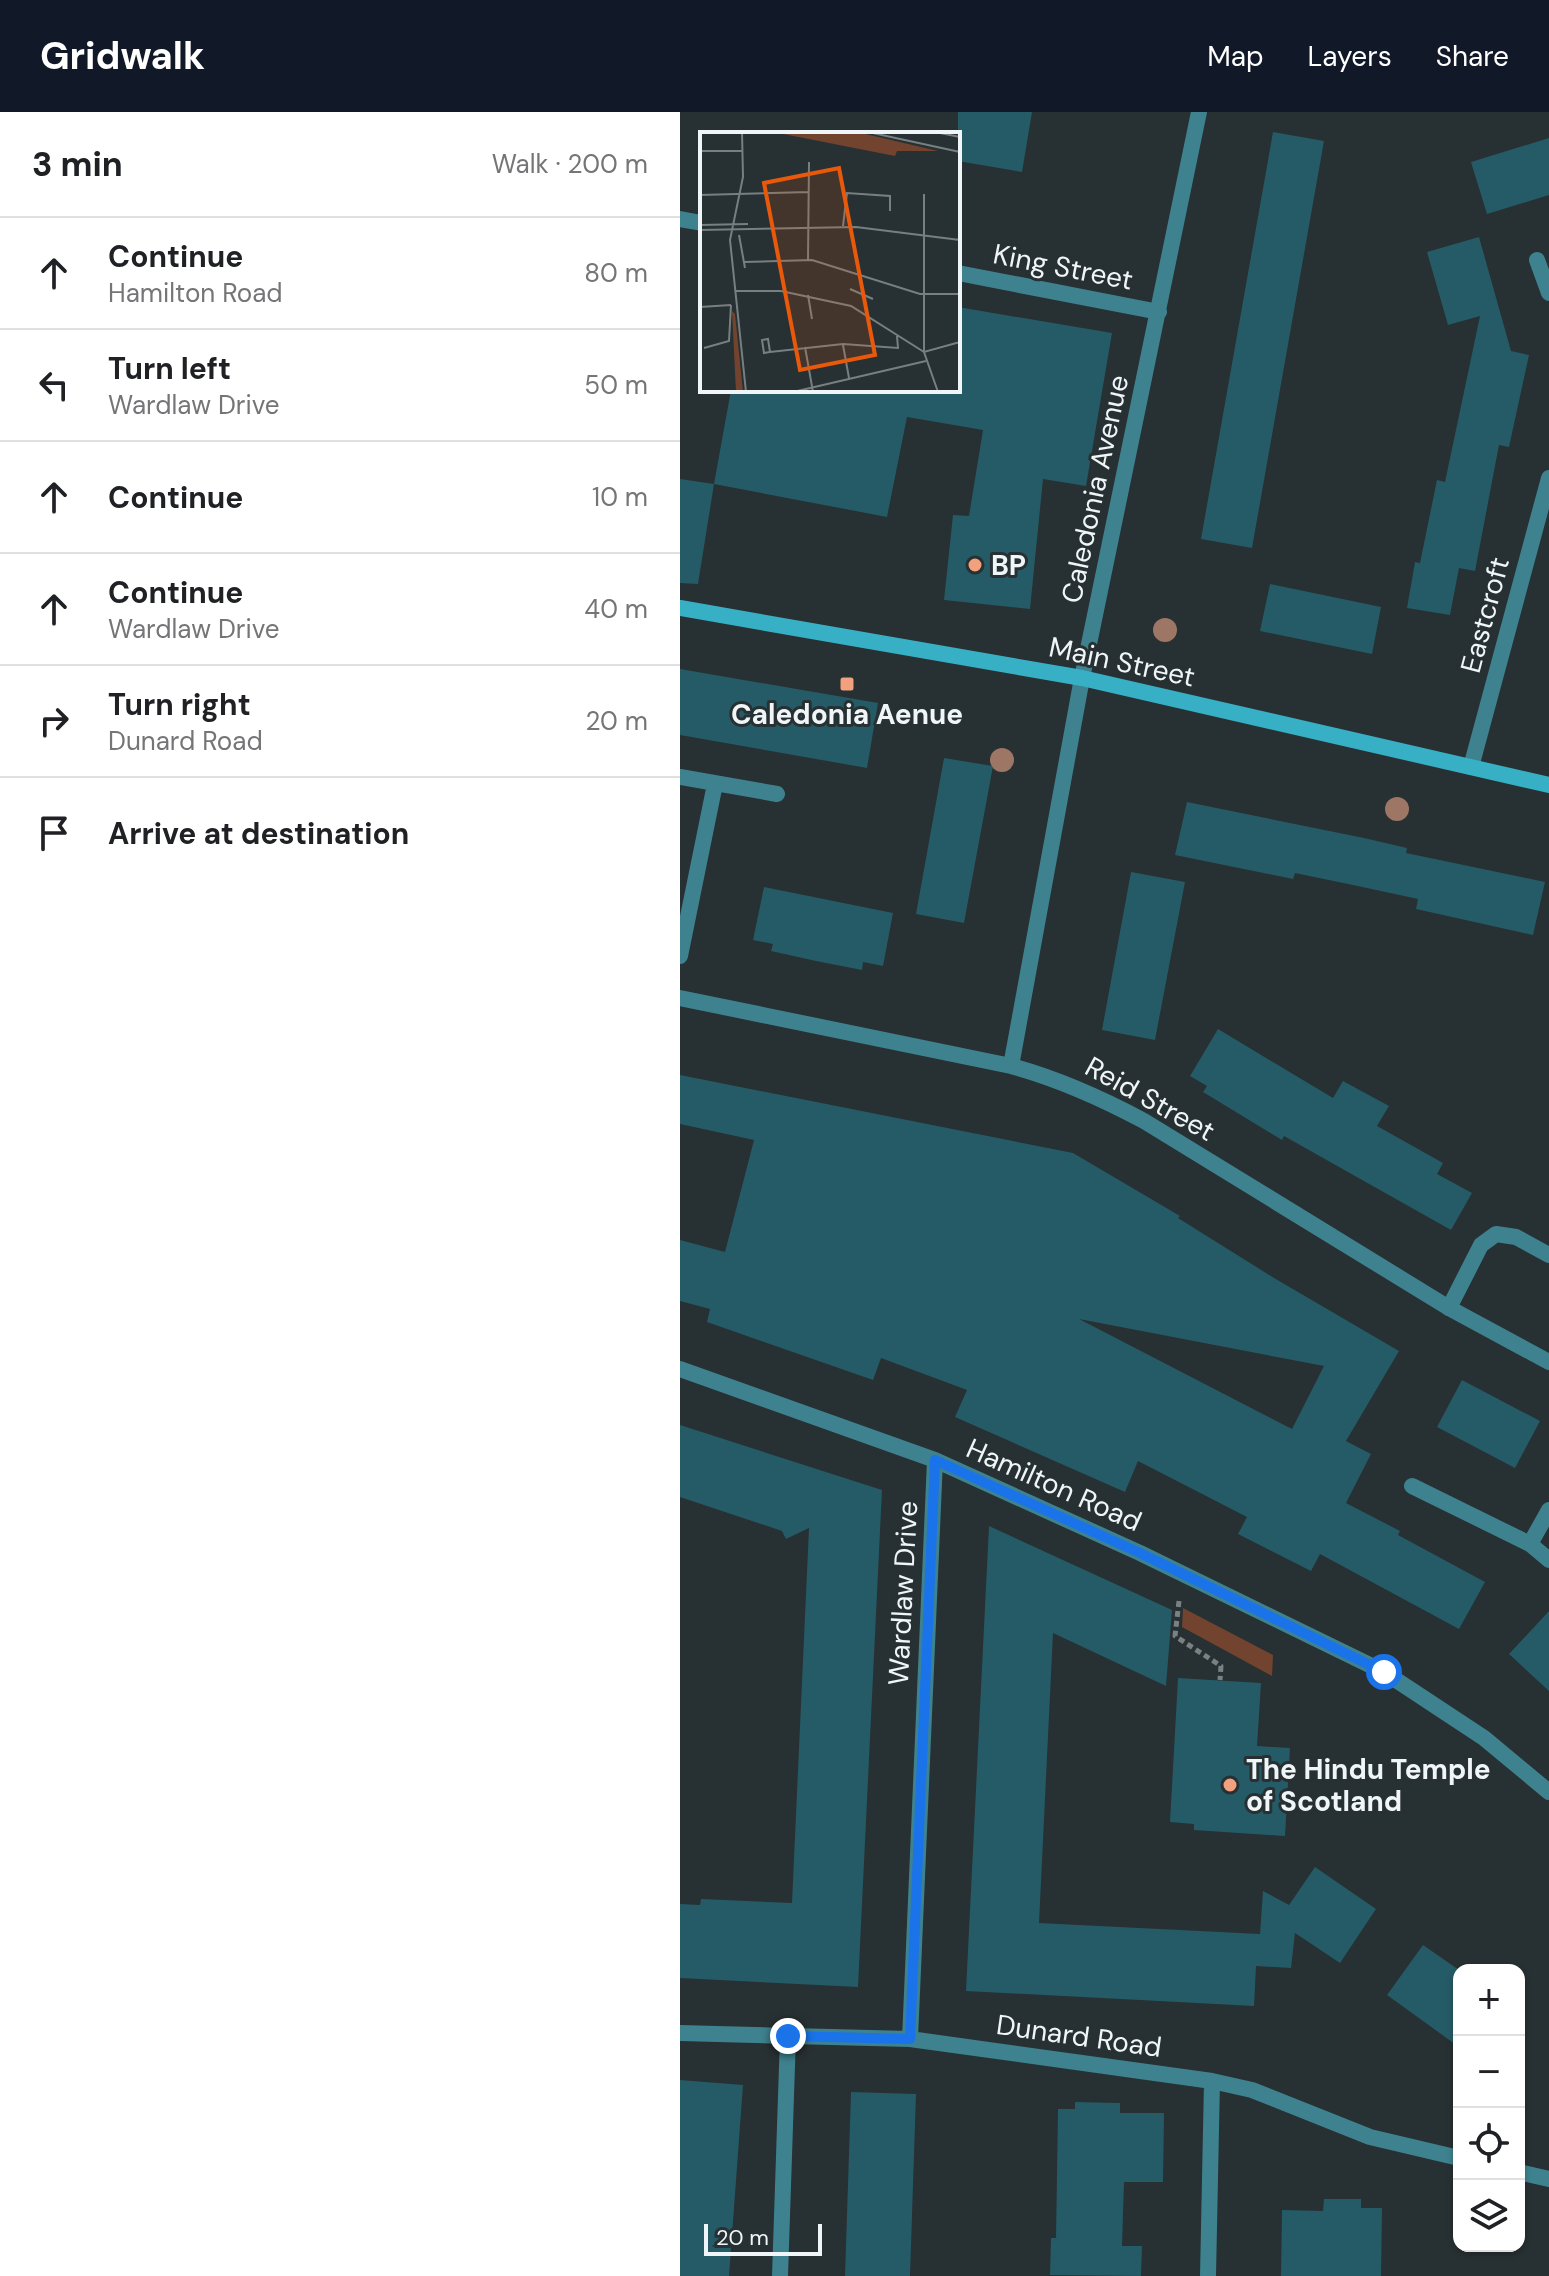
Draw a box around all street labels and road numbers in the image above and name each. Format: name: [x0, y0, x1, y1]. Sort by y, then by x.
street label: King Street: [990, 235, 1136, 299]
street label: Caledonia Avenue: [1053, 372, 1137, 606]
street label: Eastcroft: [1452, 553, 1518, 677]
street label: Main Street: [1046, 628, 1198, 696]
street label: Reid Street: [1079, 1048, 1221, 1150]
street label: Hamilton Road: [961, 1430, 1147, 1540]
street label: Wardlaw Drive: [880, 1500, 926, 1686]
street label: Dunard Road: [994, 2006, 1164, 2066]

